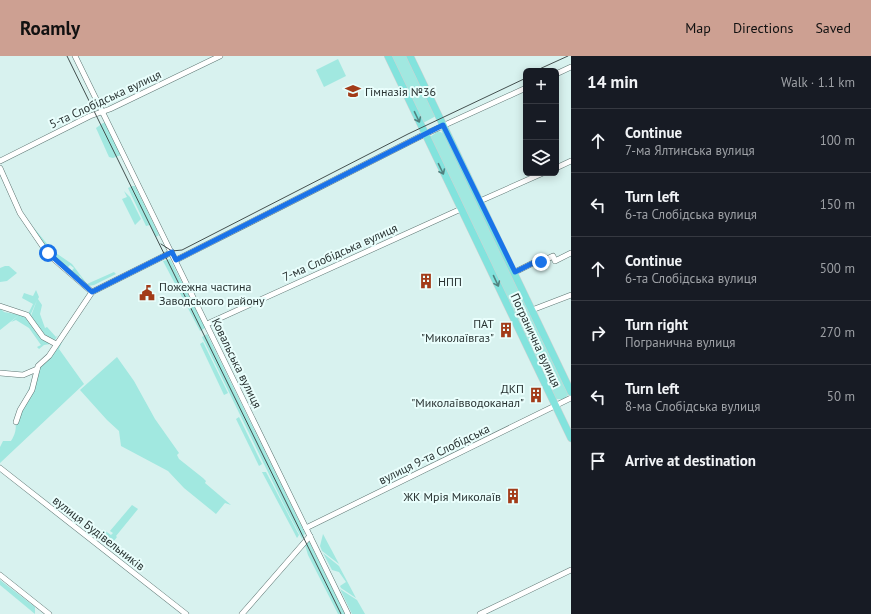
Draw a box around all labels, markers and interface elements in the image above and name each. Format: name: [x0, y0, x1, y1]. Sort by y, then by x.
text: Roamly: [20, 16, 80, 40]
text: Map: [685, 19, 711, 37]
text: Directions: [733, 19, 793, 37]
text: Saved: [815, 19, 851, 37]
street label: 5-та Слобідська вулиця: [47, 66, 163, 132]
map controls: [523, 68, 559, 176]
button: +: [523, 68, 559, 104]
text: 14 min: [587, 71, 638, 93]
text: Walk · 1.1 km: [781, 74, 855, 91]
school or university icon: Гімназія №36: [344, 82, 362, 100]
place label: Гімназія №36: [365, 84, 436, 99]
button: −: [523, 104, 559, 140]
one-way arrow: [414, 110, 421, 122]
text: Continue: [625, 123, 682, 142]
icon: ahead: [587, 130, 609, 152]
text: 100 m: [820, 132, 855, 149]
button: layers: [523, 140, 559, 176]
text: 7-ма Ялтинська вулиця: [625, 142, 755, 159]
one-way arrow: [438, 163, 445, 175]
text: Turn left: [625, 187, 679, 206]
icon: left: [587, 194, 609, 216]
text: 150 m: [820, 196, 855, 213]
text: 6-та Слобідська вулиця: [625, 206, 757, 223]
street label: 7-ма Слобідська вулиця: [280, 220, 400, 284]
route start: [39, 244, 57, 262]
text: Continue: [625, 251, 682, 270]
route end: [532, 253, 550, 271]
icon: ahead: [587, 258, 609, 280]
text: 500 m: [820, 260, 855, 277]
text: 6-та Слобідська вулиця: [625, 270, 757, 287]
building icon: НПП: [417, 272, 435, 290]
place label: НПП: [438, 274, 462, 289]
one-way arrow: [493, 275, 500, 287]
place label: Пожежна частина Заводського району: [159, 279, 265, 308]
public building icon: Пожежна частина Заводського району: [138, 284, 156, 302]
street label: Погранична вулиця: [508, 291, 564, 389]
street label: Ковальська вулиця: [209, 315, 265, 411]
text: Turn right: [625, 315, 688, 334]
place label: ПАТ "Миколаївгаз": [421, 316, 494, 345]
building icon: ПАТ "Миколаївгаз": [497, 321, 515, 339]
icon: right: [587, 322, 609, 344]
text: 270 m: [820, 324, 855, 341]
text: Погранична вулиця: [625, 334, 736, 351]
text: Turn left: [625, 379, 679, 398]
place label: ДКП "Миколаївводоканал": [411, 381, 524, 410]
building icon: ДКП "Миколаївводоканал": [527, 386, 545, 404]
icon: left: [587, 386, 609, 408]
text: 50 m: [827, 388, 855, 405]
text: 8-ма Слобідська вулиця: [625, 398, 760, 415]
street label: вулиця 9-та Слобідська: [376, 421, 492, 487]
icon: arrive: [587, 450, 609, 472]
text: Arrive at destination: [625, 451, 756, 470]
building icon: ЖК Мрія Миколаїв: [504, 487, 522, 505]
place label: ЖК Мрія Миколаїв: [402, 489, 501, 504]
street label: вулиця Будівельників: [50, 492, 148, 574]

